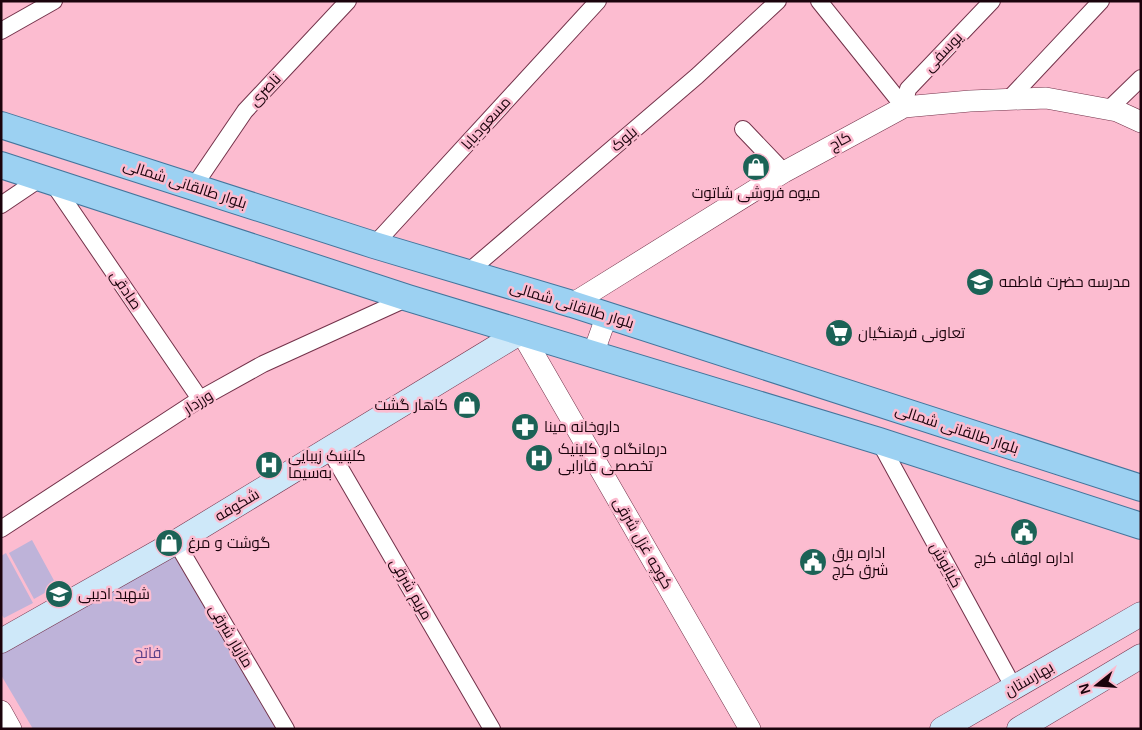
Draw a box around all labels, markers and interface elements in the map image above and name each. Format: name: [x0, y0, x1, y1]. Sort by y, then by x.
street label: یوسفی: [920, 29, 967, 76]
street label: ناصری: [245, 70, 285, 111]
street label: مسعودبابا: [458, 93, 514, 153]
street label: بلوک: [607, 123, 641, 155]
street label: کاج: [826, 128, 855, 156]
shop icon: میوه فروشی شاتوت: [741, 152, 771, 182]
street label: بلوار طالقانی شمالی: [121, 156, 249, 213]
place label: میوه فروشی شاتوت: [692, 184, 820, 203]
street label: صادقی: [106, 267, 146, 314]
school or university icon: مدرسه حضرت فاطمه: [965, 267, 995, 297]
place label: مدرسه حضرت فاطمه: [999, 273, 1130, 291]
street label: بلوار طالقانی شمالی: [507, 278, 636, 333]
supermarket icon: تعاونی فرهنگیان: [824, 318, 854, 348]
place label: تعاونی فرهنگیان: [858, 324, 965, 343]
street label: ورزدار: [179, 386, 216, 418]
shop icon: کاهار گشت: [452, 390, 482, 420]
place label: کاهار گشت: [374, 396, 448, 414]
street label: بلوار طالقانی شمالی: [893, 401, 1021, 458]
pharmacy icon: داروخانه مینا: [510, 412, 540, 442]
place label: داروخانه مینا: [544, 418, 620, 436]
place label: درمانگاه و کلینیک تخصصی فارابی: [558, 440, 667, 476]
hospital icon: درمانگاه و کلینیک تخصصی فارابی: [524, 443, 554, 473]
place label: کلینیک زیبایی به‌سیما: [288, 447, 366, 481]
hospital icon: کلینیک زیبایی به‌سیما: [254, 450, 284, 480]
street label: شکوفه: [211, 485, 263, 525]
street label: کوچه غزل شرقی: [609, 494, 676, 593]
public building icon: اداره اوقاف کرج: [1009, 517, 1039, 547]
shop icon: گوشت و مرغ: [154, 528, 184, 558]
place label: گوشت و مرغ: [188, 534, 270, 554]
street label: کیانوش: [925, 539, 966, 591]
place label: اداره برق شرق کرج: [832, 544, 888, 581]
public building icon: اداره برق شرق کرج: [798, 547, 828, 577]
place label: اداره اوقاف کرج: [974, 549, 1074, 569]
street label: مریم شرقی: [385, 555, 436, 624]
school or university icon: شهید ادیبی: [44, 579, 74, 609]
place label: شهید ادیبی: [78, 585, 150, 604]
street label: مازیار شرقی: [204, 601, 257, 671]
park label: فاتح: [135, 644, 161, 664]
street label: بهارستان: [1001, 658, 1057, 701]
north arrow: [1072, 660, 1122, 710]
text: N: [1075, 682, 1094, 696]

